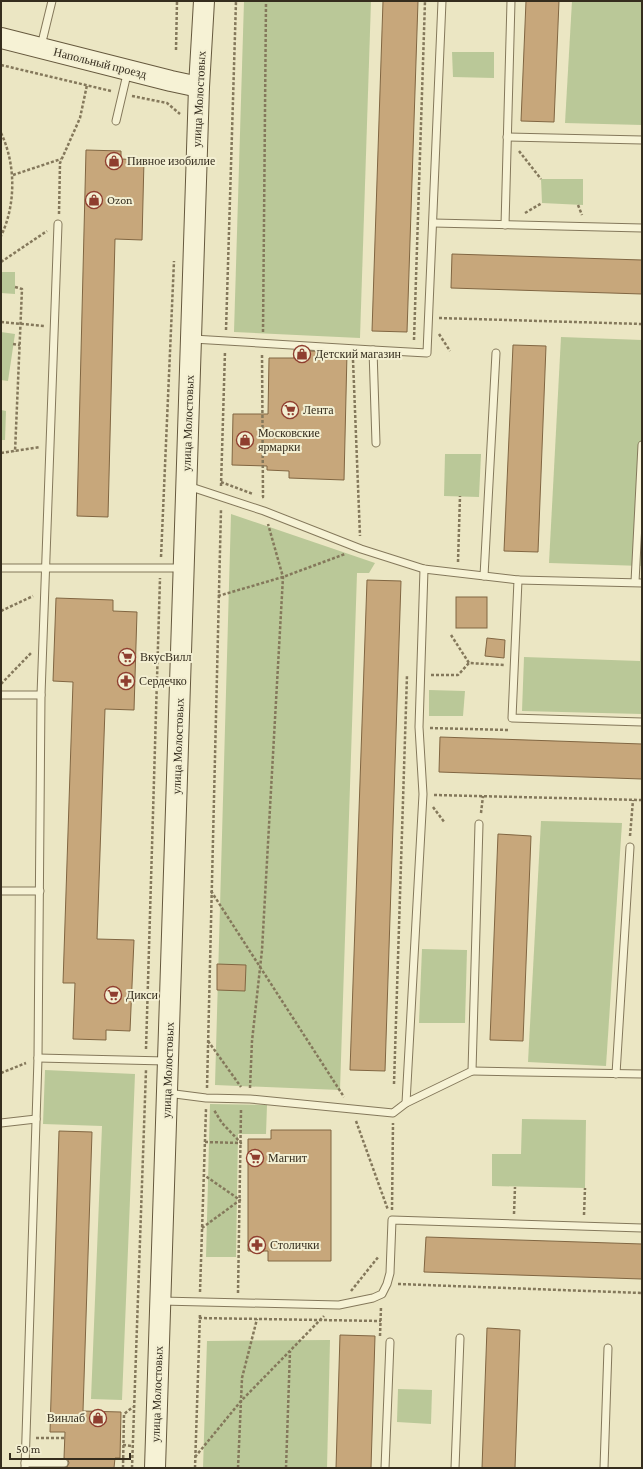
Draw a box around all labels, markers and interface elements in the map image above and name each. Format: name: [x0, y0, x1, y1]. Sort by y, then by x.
street label: Напольный проезд: [52, 45, 148, 81]
street label: улица Молостовых: [189, 50, 209, 148]
shop icon: Пивное изобилие: [104, 151, 124, 171]
place label: Пивное изобилие: [127, 154, 215, 168]
shop icon: Ozon: [84, 190, 104, 210]
place label: Ozon: [107, 193, 133, 207]
shop icon: Детский магазин: [292, 344, 312, 364]
place label: Детский магазин: [315, 347, 402, 361]
street label: улица Молостовых: [179, 375, 197, 471]
supermarket icon: Лента: [280, 400, 300, 420]
place label: Лента: [303, 403, 334, 417]
place label: Московские ярмарки: [258, 426, 320, 454]
shop icon: Московские ярмарки: [235, 430, 255, 450]
supermarket icon: ВкусВилл: [117, 647, 137, 667]
place label: ВкусВилл: [140, 650, 191, 664]
pharmacy icon: Сердечко: [116, 671, 136, 691]
place label: Сердечко: [139, 674, 187, 688]
street label: улица Молостовых: [169, 698, 187, 794]
supermarket icon: Дикси: [103, 985, 123, 1005]
place label: Дикси: [126, 988, 158, 1002]
street label: улица Молостовых: [159, 1022, 177, 1118]
supermarket icon: Магнит: [245, 1148, 265, 1168]
place label: Магнит: [268, 1151, 308, 1165]
pharmacy icon: Столички: [247, 1235, 267, 1255]
place label: Столички: [270, 1238, 320, 1252]
street label: улица Молостовых: [148, 1346, 166, 1442]
shop icon: Винлаб: [88, 1408, 108, 1428]
place label: Винлаб: [47, 1411, 85, 1425]
scale bar: [10, 1435, 130, 1461]
text: 50 m: [16, 1442, 41, 1456]

